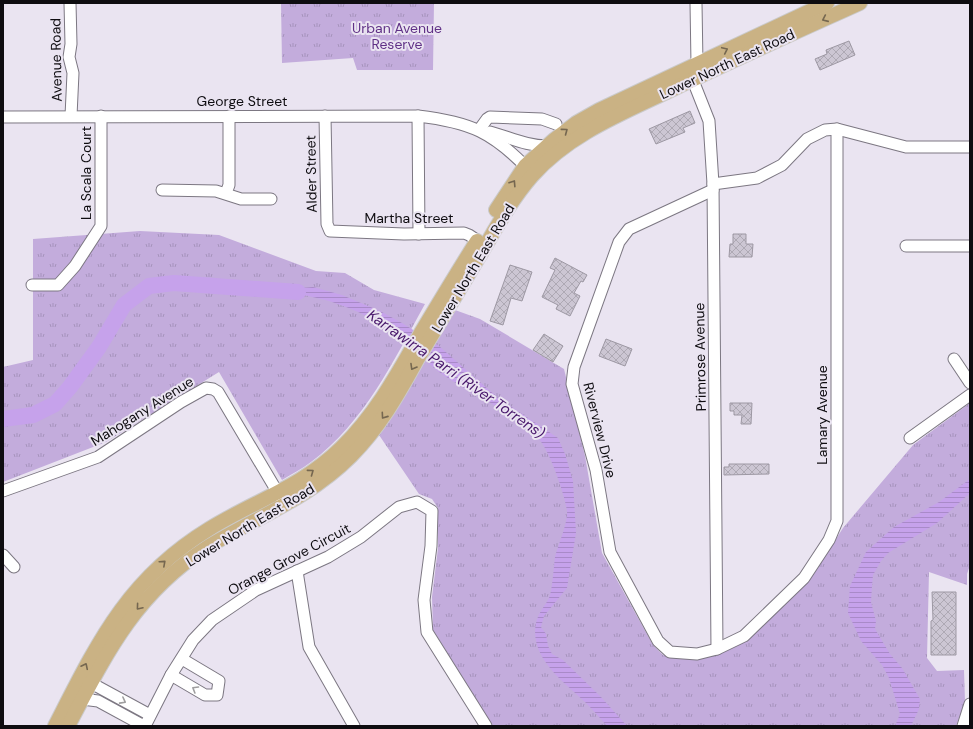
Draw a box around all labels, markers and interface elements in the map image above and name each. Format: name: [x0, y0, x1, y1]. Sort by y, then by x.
one-way arrow: [821, 14, 829, 22]
street label: Avenue Road: [46, 18, 66, 102]
park label: Urban Avenue Reserve: [352, 19, 442, 53]
street label: Lower North East Road: [657, 25, 797, 103]
one-way arrow: [721, 47, 728, 55]
street label: George Street: [197, 92, 287, 110]
street label: La Scala Court: [77, 126, 95, 220]
one-way arrow: [561, 129, 568, 136]
street label: Alder Street: [301, 135, 321, 213]
one-way arrow: [508, 180, 516, 187]
street label: Lower North East Road: [427, 200, 519, 336]
street label: Martha Street: [364, 209, 454, 227]
street label: Primrose Avenue: [690, 302, 710, 411]
water label: Karrawirra Parri (River Torrens): [363, 305, 549, 443]
one-way arrow: [411, 363, 418, 370]
street label: Lamary Avenue: [813, 365, 831, 465]
street label: Mahogany Avenue: [87, 372, 197, 450]
street label: Riverview Drive: [579, 380, 621, 480]
one-way arrow: [382, 412, 389, 419]
one-way arrow: [307, 470, 314, 477]
street label: Lower North East Road: [182, 479, 318, 571]
street label: Orange Grove Circuit: [225, 519, 353, 599]
one-way arrow: [158, 561, 166, 568]
one-way arrow: [137, 602, 144, 610]
one-way arrow: [80, 663, 88, 671]
one-way arrow: [192, 687, 199, 694]
one-way arrow: [119, 696, 126, 703]

